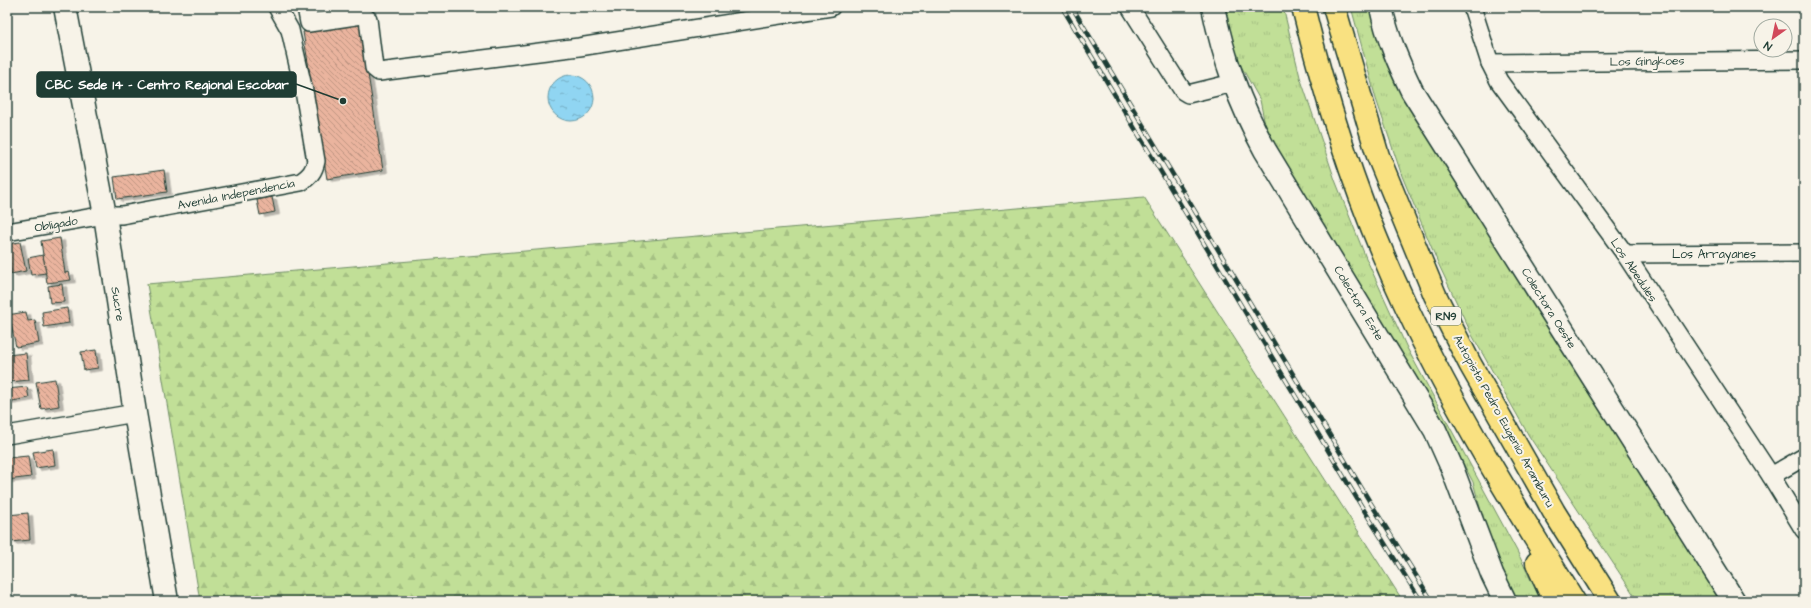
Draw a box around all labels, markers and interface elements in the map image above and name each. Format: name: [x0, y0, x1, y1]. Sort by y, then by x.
north arrow: [1753, 18, 1793, 58]
text: N: [1761, 38, 1775, 54]
street label: Los Gingkoes: [1609, 52, 1685, 72]
callout: CBC Sede 14 - Centro Regional Escobar: [37, 72, 296, 97]
text: CBC Sede 14 - Centro Regional Escobar: [45, 76, 289, 96]
street label: Avenida Independencia: [176, 175, 296, 214]
street label: Obligado: [33, 212, 79, 238]
street label: Los Abedules: [1606, 235, 1661, 305]
street label: Los Arrayanes: [1672, 246, 1756, 264]
street label: Colectora Este: [1329, 263, 1388, 344]
street label: Colectora Oeste: [1517, 265, 1580, 352]
street label: Sucre: [106, 286, 129, 323]
road number: RN9: [1431, 307, 1461, 325]
street label: Autopista Pedro Eugenio Aramburu: [1448, 332, 1558, 511]

